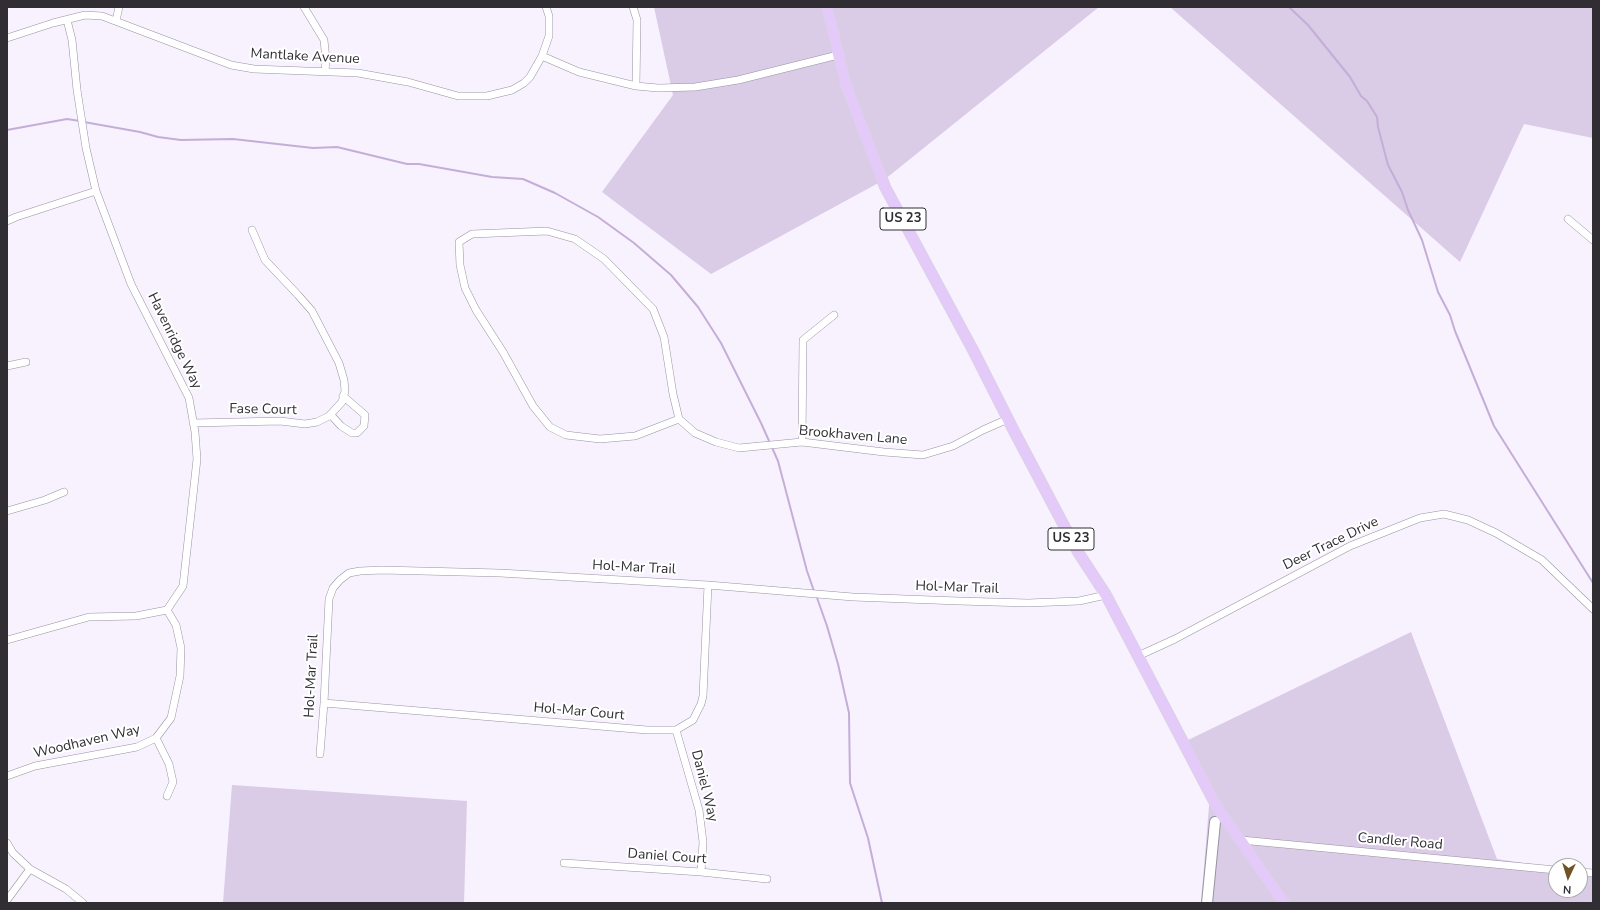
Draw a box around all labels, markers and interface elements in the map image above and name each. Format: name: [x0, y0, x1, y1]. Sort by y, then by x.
street label: Mantlake Avenue: [250, 46, 360, 68]
road number: US 23: [880, 208, 926, 230]
street label: Havenridge Way: [143, 290, 205, 392]
street label: Fase Court: [229, 401, 297, 419]
street label: Brookhaven Lane: [798, 423, 908, 449]
street label: Deer Trace Drive: [1280, 514, 1382, 574]
road number: US 23: [1048, 528, 1094, 550]
street label: Hol-Mar Trail: [592, 557, 676, 579]
street label: Hol-Mar Trail: [915, 578, 999, 598]
street label: Hol-Mar Trail: [301, 634, 323, 718]
street label: Hol-Mar Court: [533, 700, 625, 724]
street label: Woodhaven Way: [32, 722, 142, 762]
street label: Daniel Way: [687, 748, 721, 824]
street label: Candler Road: [1357, 830, 1443, 854]
street label: Daniel Court: [627, 846, 707, 868]
north arrow: [1548, 858, 1588, 898]
text: N: [1563, 882, 1572, 897]

